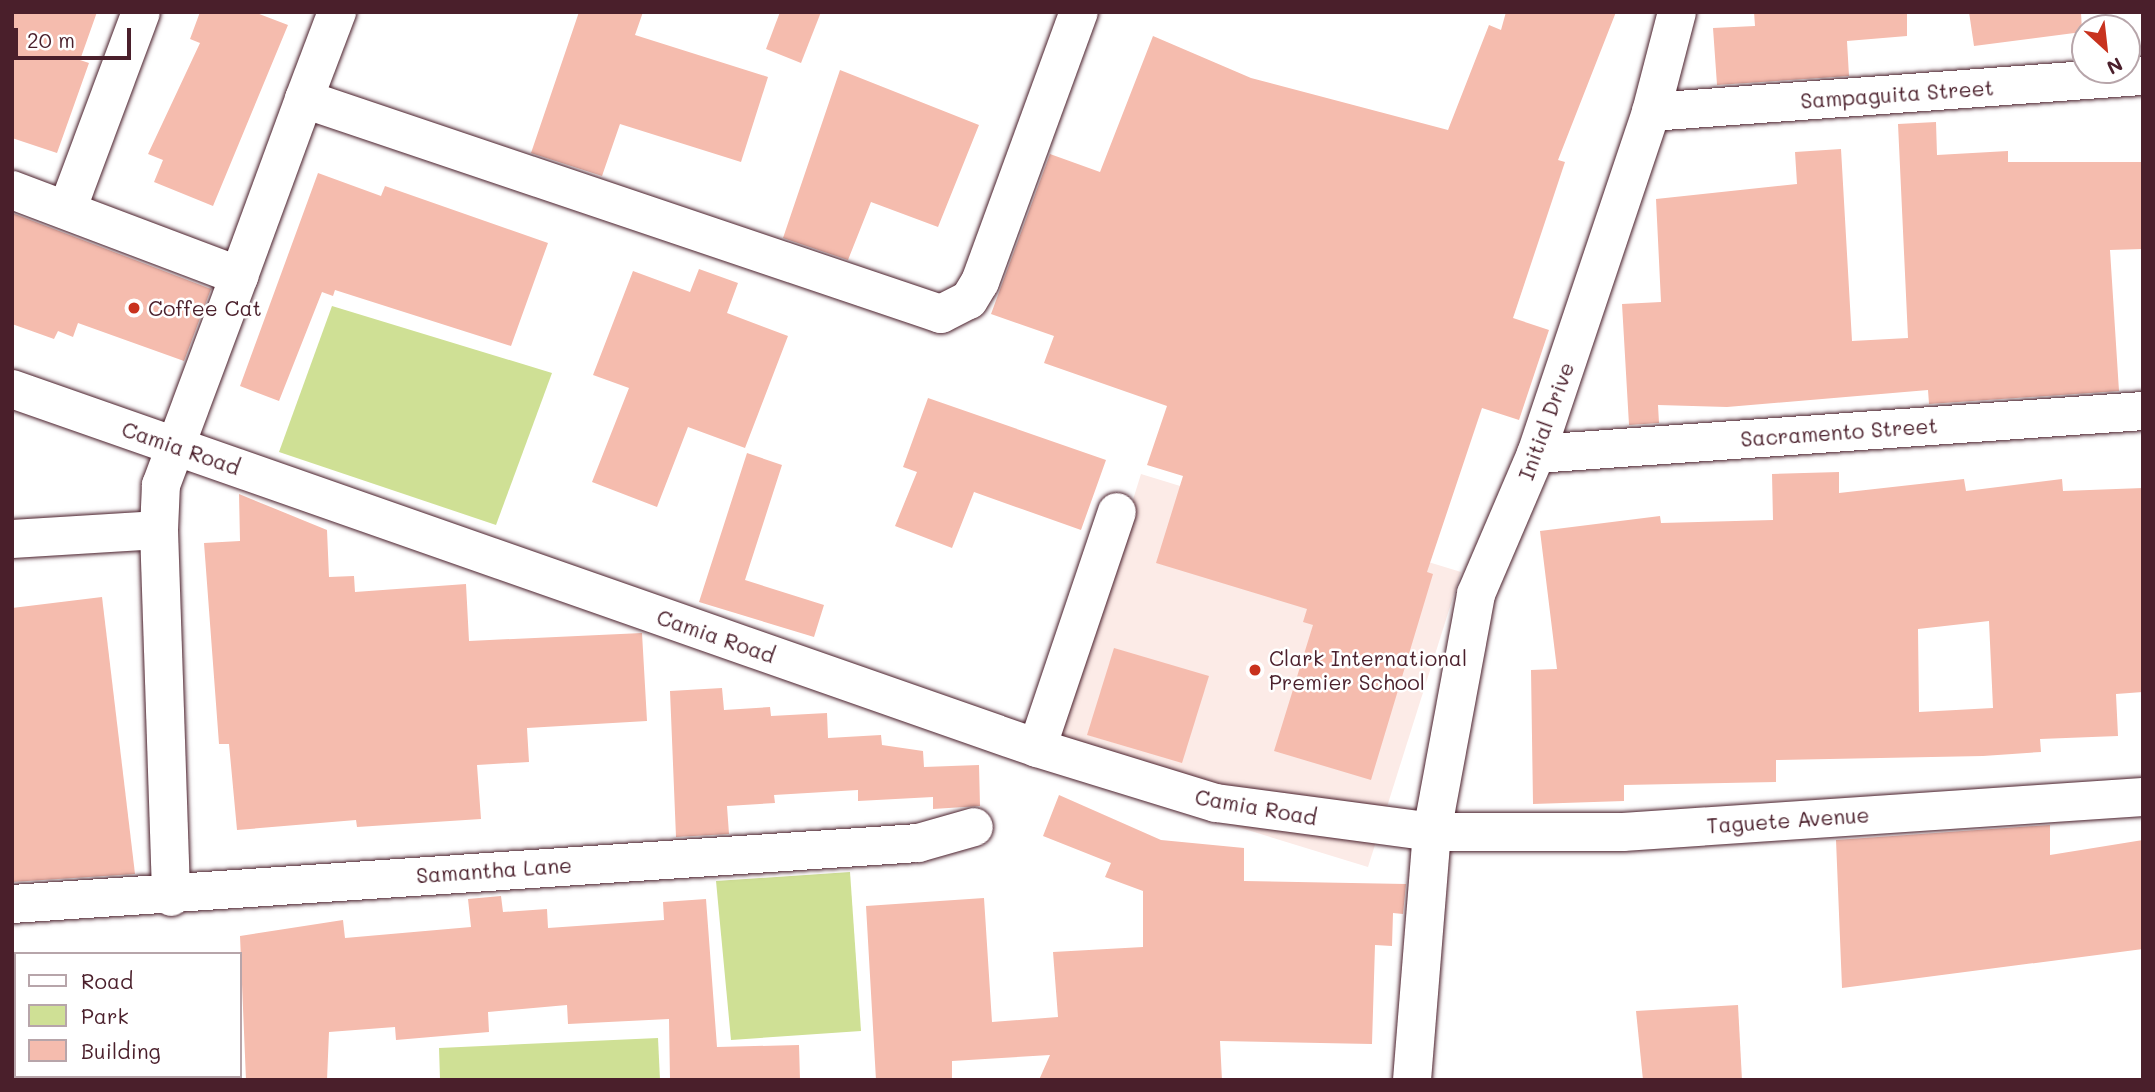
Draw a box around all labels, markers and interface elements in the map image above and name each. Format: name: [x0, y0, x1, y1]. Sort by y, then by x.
scale bar: [18, 14, 135, 58]
north arrow: [2071, 14, 2141, 84]
text: 20 m: [27, 26, 75, 53]
text: N: [2103, 52, 2127, 81]
street label: Sampaguita Street: [1800, 75, 1994, 113]
place label: Coffee Cat: [148, 295, 262, 321]
marker: Coffee Cat: [126, 300, 142, 316]
street label: Initial Drive: [1513, 359, 1579, 483]
street label: Sacramento Street: [1740, 413, 1938, 451]
street label: Camia Road: [119, 416, 243, 480]
street label: Camia Road: [654, 604, 778, 668]
place label: Clark International Premier School: [1269, 645, 1467, 695]
marker: Clark International Premier School: [1247, 662, 1263, 678]
street label: Camia Road: [1193, 784, 1319, 830]
street label: Taguete Avenue: [1706, 802, 1870, 838]
street label: Samantha Lane: [415, 852, 573, 888]
legend: [14, 952, 242, 1078]
text: Road: [81, 967, 133, 994]
text: Park: [81, 1002, 129, 1029]
text: Building: [81, 1037, 161, 1064]

